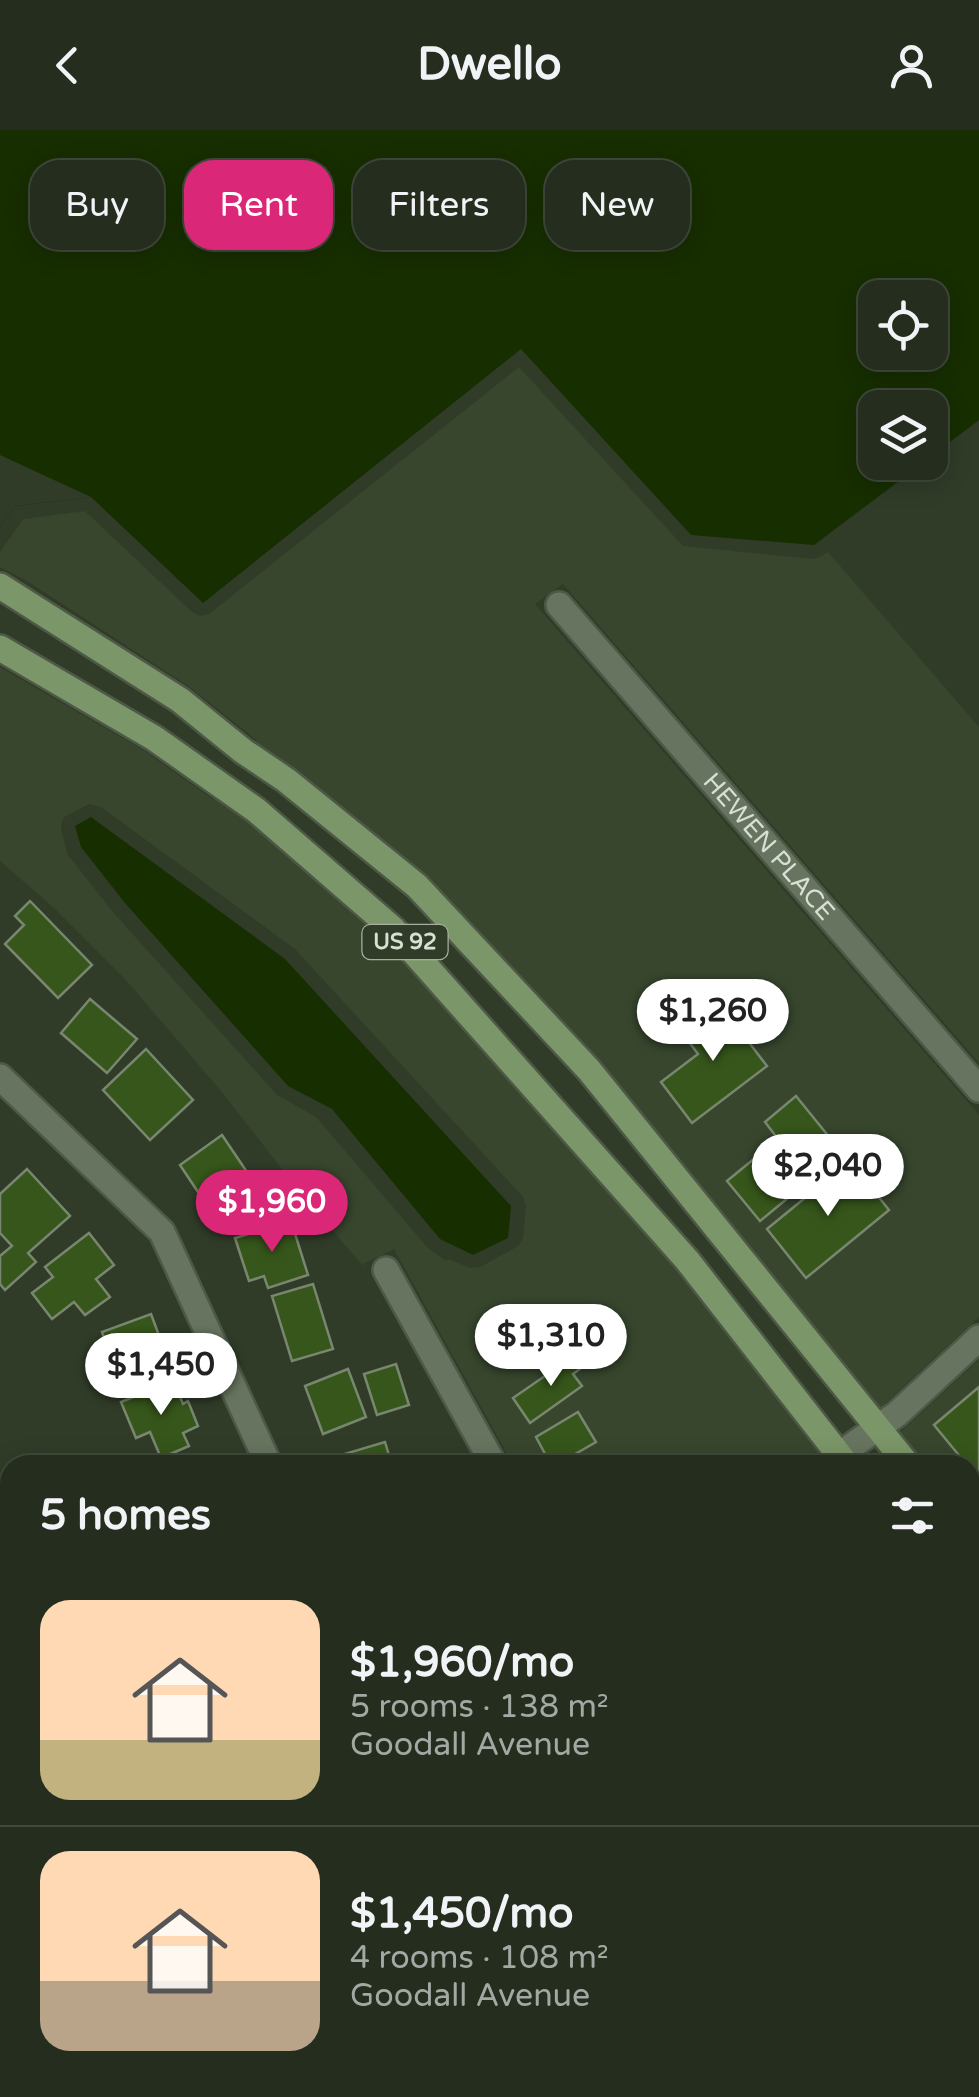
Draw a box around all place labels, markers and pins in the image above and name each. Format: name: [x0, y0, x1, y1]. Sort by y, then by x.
pin: $1,260: [632, 979, 794, 1064]
pin: $2,040: [747, 1134, 909, 1219]
pin: $1,960: [191, 1170, 353, 1255]
pin: $1,310: [470, 1304, 632, 1389]
pin: $1,450: [80, 1333, 242, 1418]

